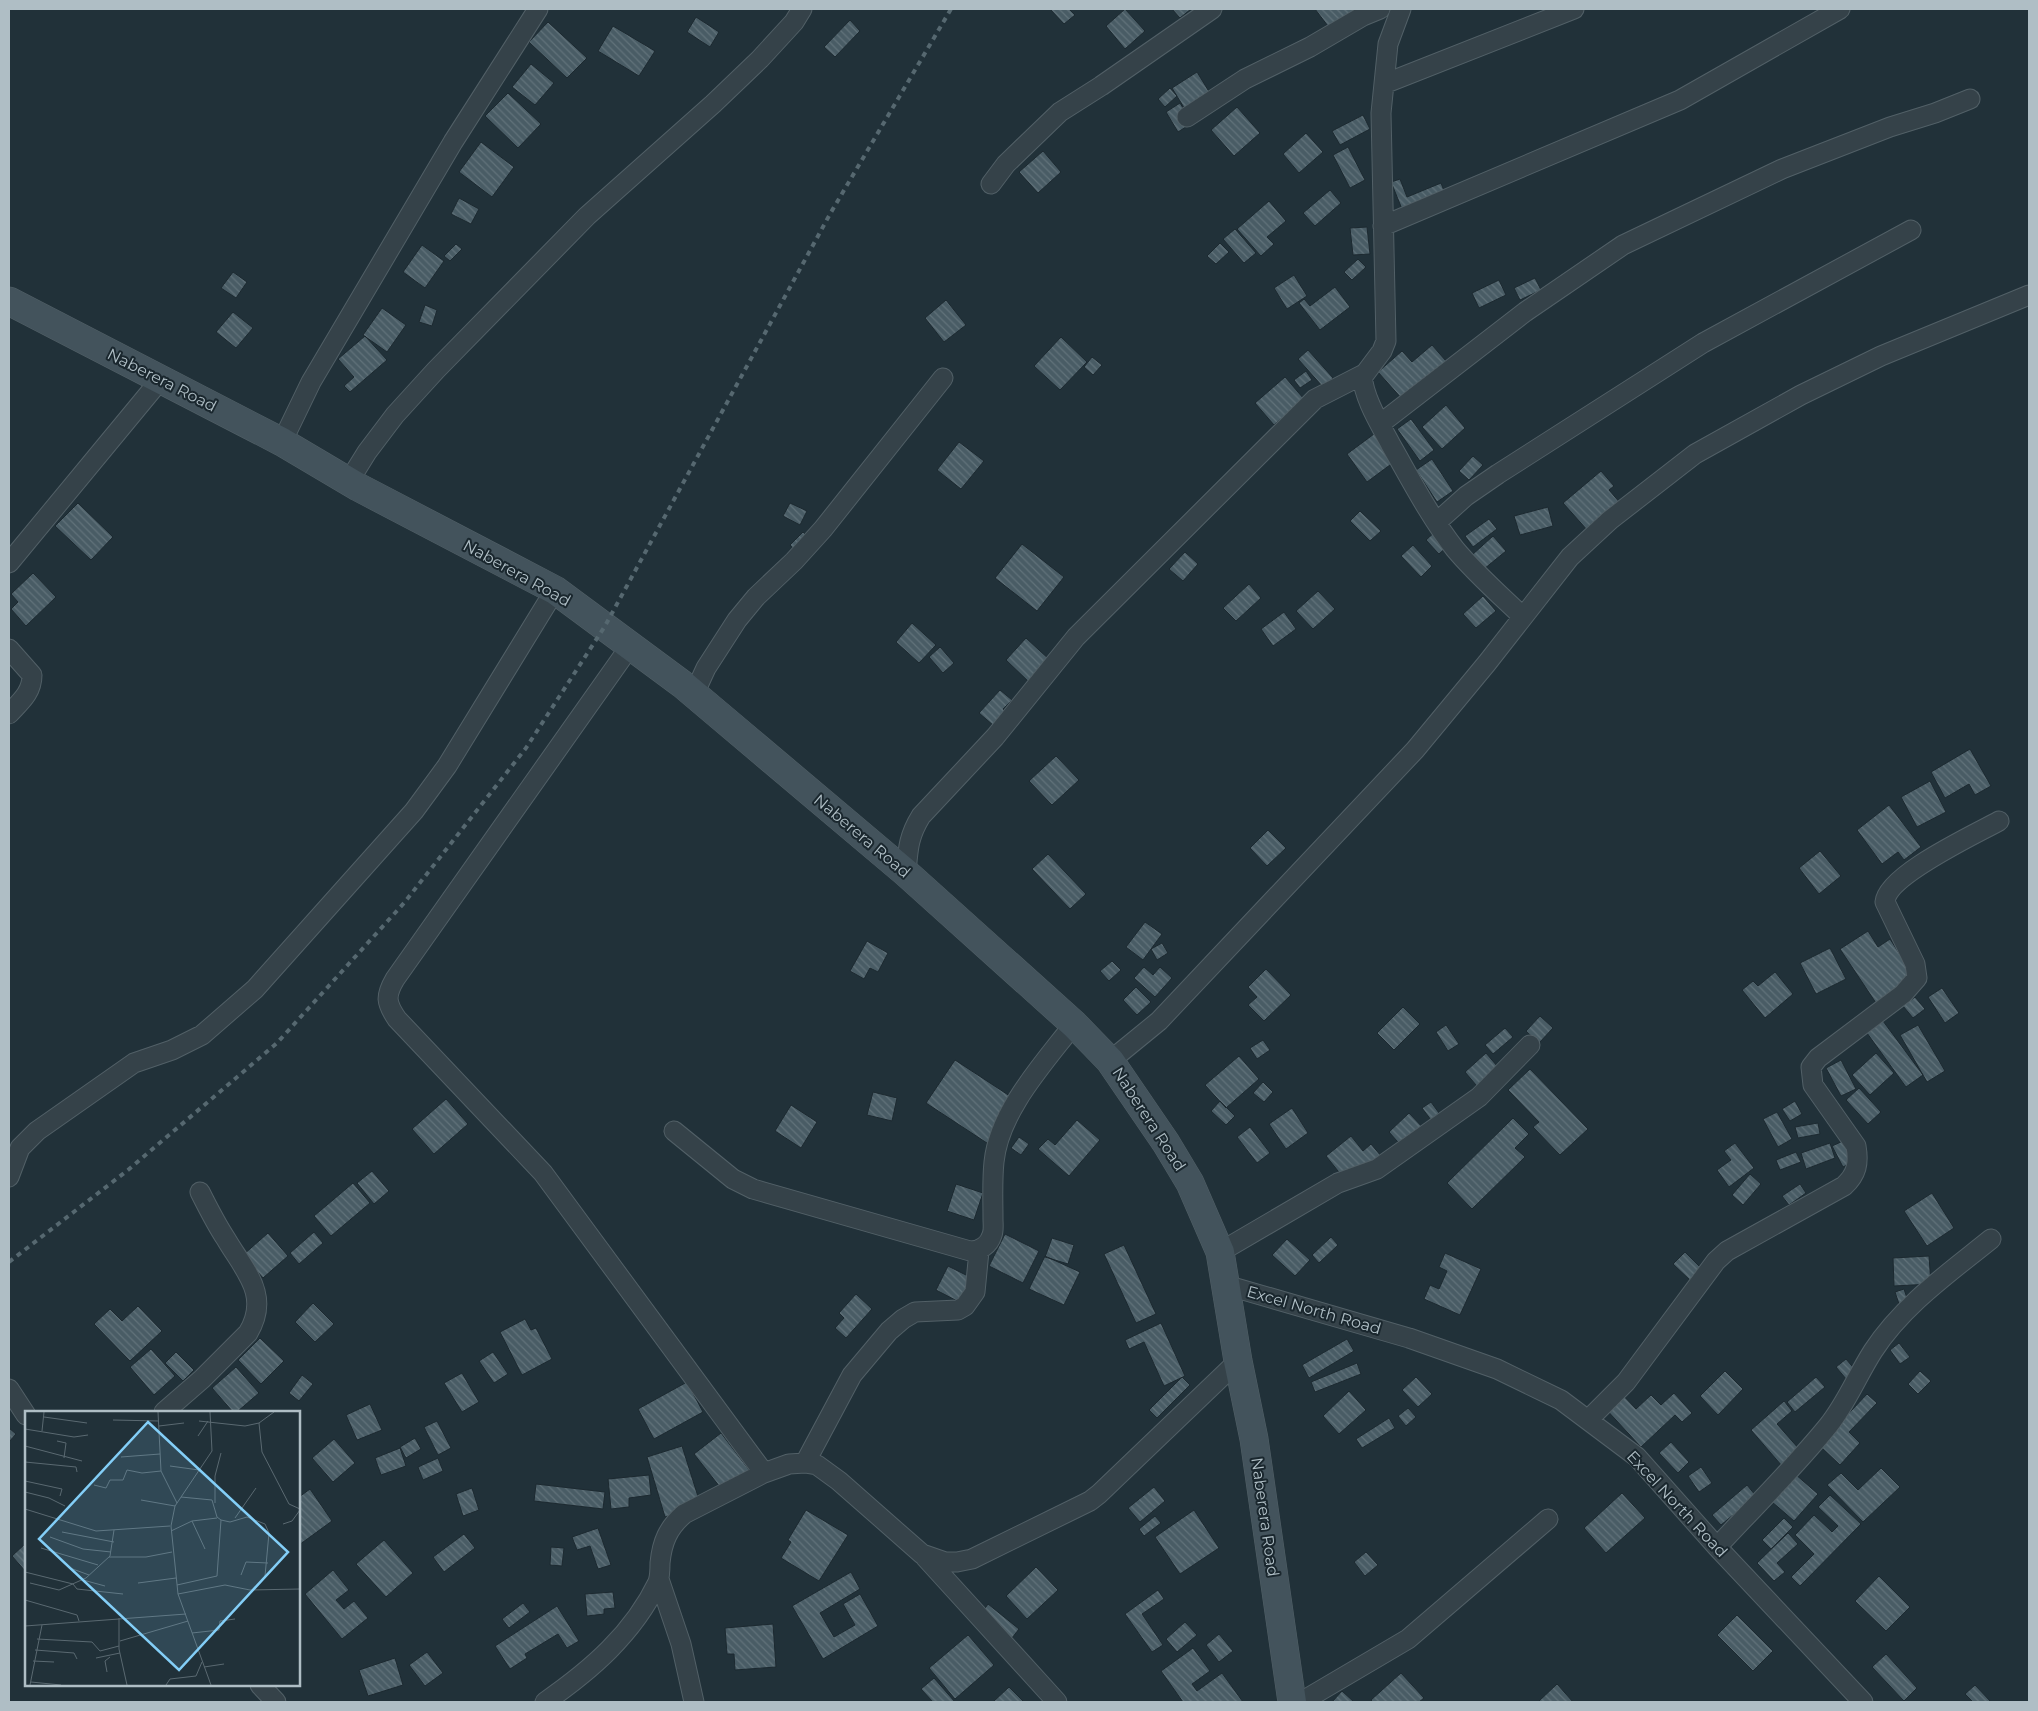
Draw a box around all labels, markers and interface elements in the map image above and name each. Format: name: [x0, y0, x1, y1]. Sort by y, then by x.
street label: Naberera Road: [104, 344, 220, 416]
street label: Naberera Road: [460, 536, 574, 610]
street label: Naberera Road: [810, 790, 914, 882]
street label: Naberera Road: [1108, 1063, 1190, 1175]
street label: Excel North Road: [1245, 1282, 1383, 1338]
inset map: [25, 1411, 300, 1686]
street label: Excel North Road: [1623, 1447, 1731, 1561]
street label: Naberera Road: [1247, 1456, 1283, 1578]

